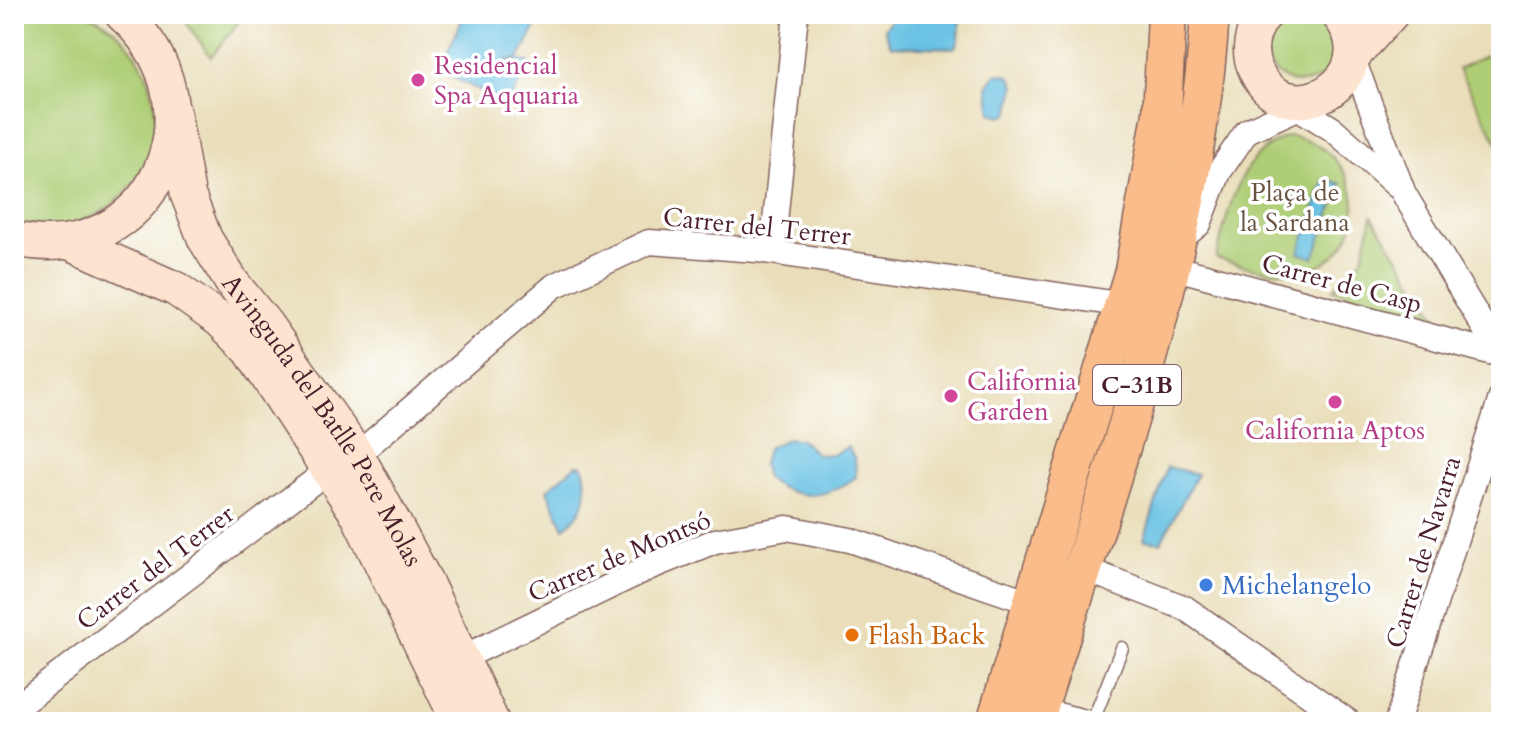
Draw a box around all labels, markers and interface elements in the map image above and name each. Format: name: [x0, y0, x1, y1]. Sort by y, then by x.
place label: Residencial Spa Aqquaria: [434, 48, 579, 113]
marker: Residencial Spa Aqquaria: [409, 71, 427, 89]
park label: Plaça de la Sardana: [1240, 175, 1350, 240]
street label: Carrer del Terrer: [661, 199, 853, 254]
street label: Carrer de Casp: [1258, 245, 1426, 322]
street label: Avinguda del Batlle Pere Molas: [214, 267, 431, 573]
place label: California Garden: [967, 364, 1077, 429]
road number: C-31B: [1093, 365, 1181, 405]
marker: California Garden: [942, 387, 960, 405]
marker: California Aptos: [1326, 393, 1344, 411]
place label: California Aptos: [1245, 413, 1425, 448]
street label: Carrer de Navarra: [1378, 452, 1469, 652]
street label: Carrer del Terrer: [69, 496, 242, 638]
street label: Carrer de Montsó: [522, 502, 716, 611]
place label: Michelangelo: [1222, 568, 1371, 603]
marker: Michelangelo: [1197, 576, 1215, 594]
place label: Flash Back: [868, 618, 985, 653]
marker: Flash Back: [843, 626, 861, 644]

